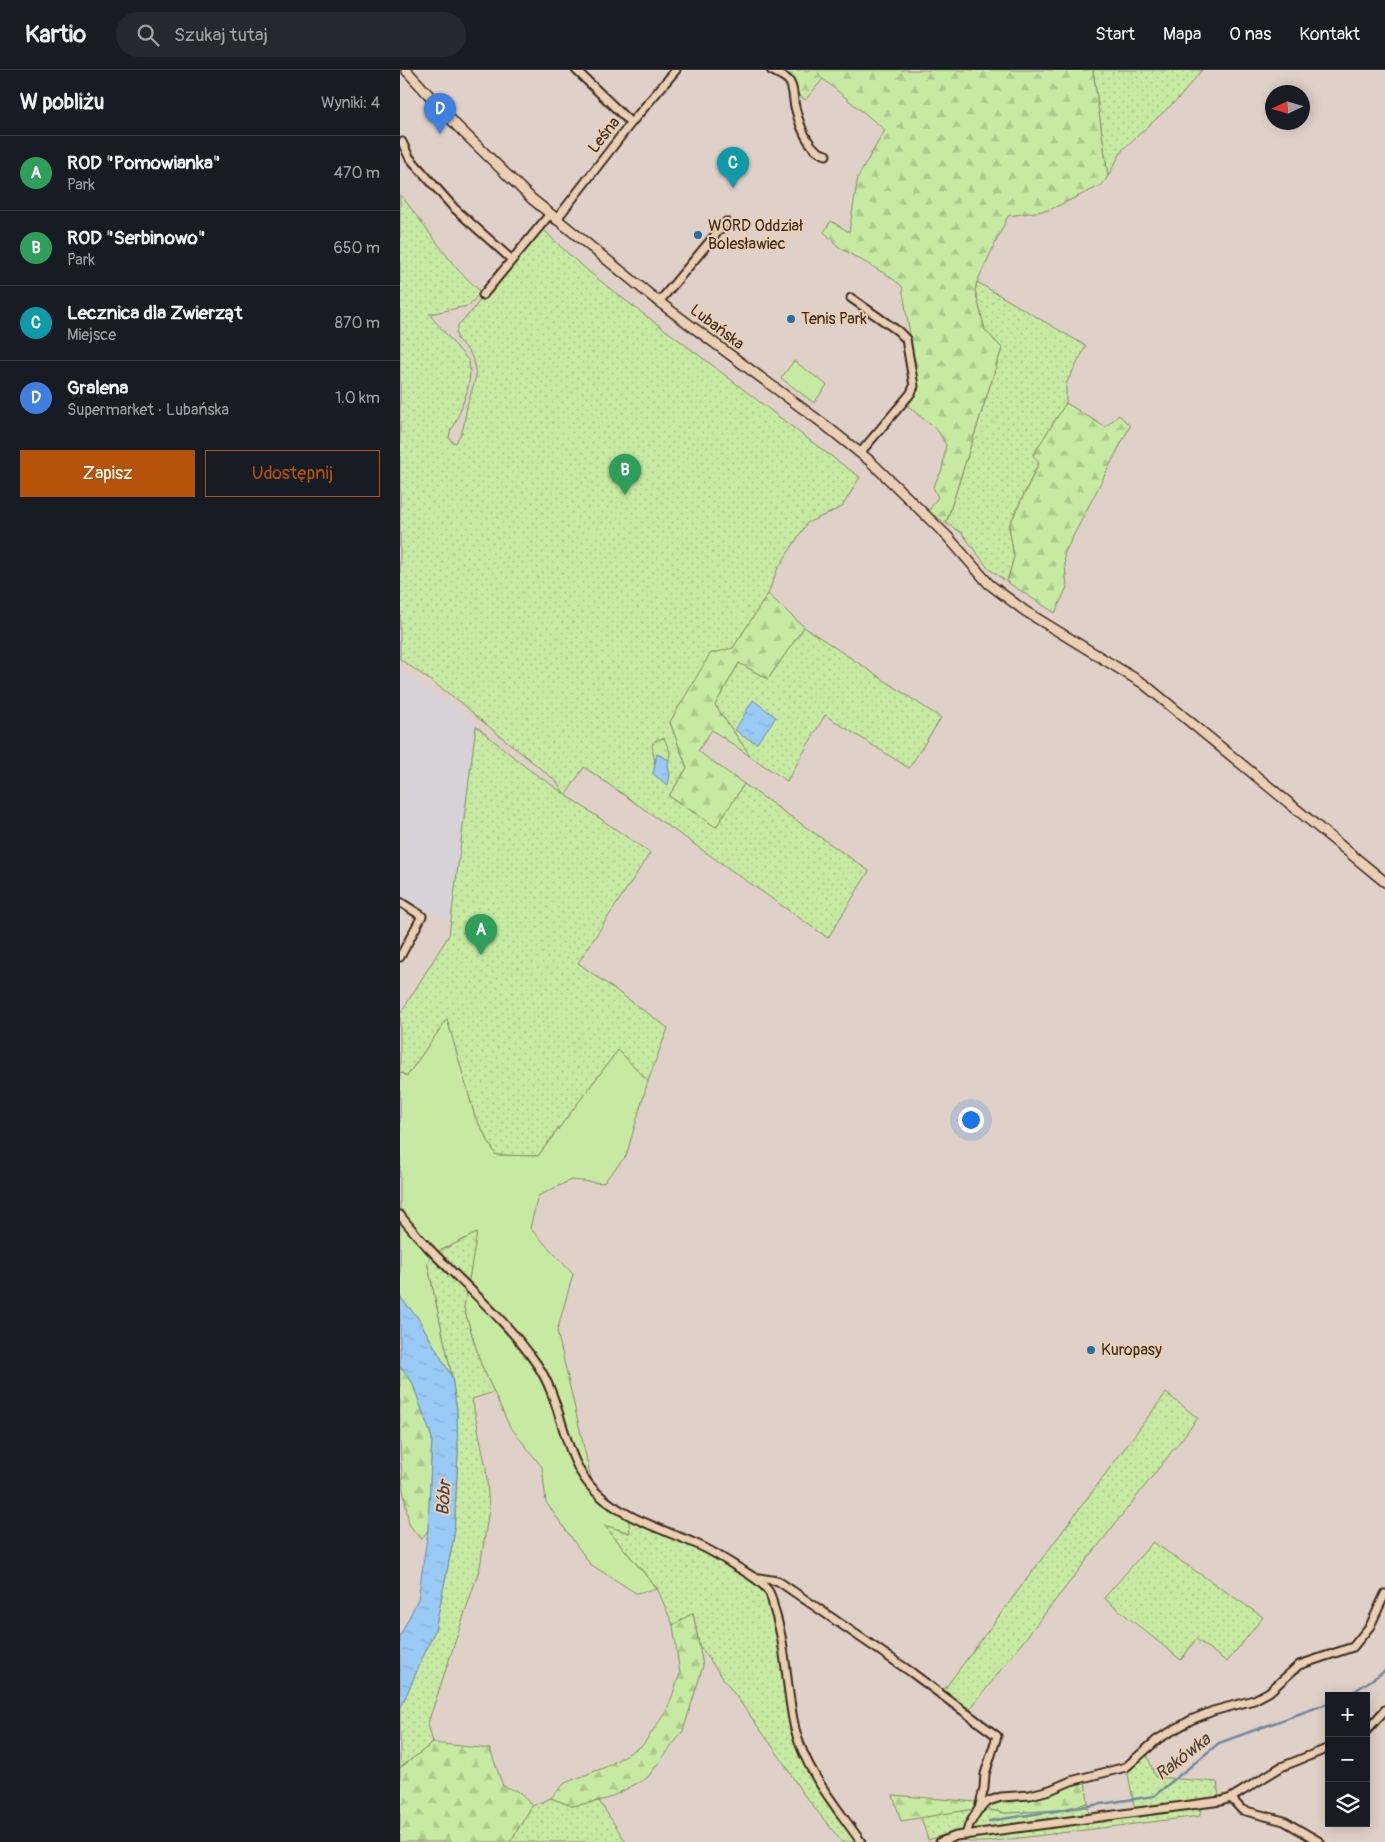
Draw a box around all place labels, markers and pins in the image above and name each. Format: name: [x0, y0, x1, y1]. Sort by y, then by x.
pin: D: [424, 93, 456, 134]
pin: C: [717, 147, 749, 188]
place label: WORD Oddział Bolesławiec: [708, 216, 804, 254]
marker: WORD Oddział Bolesławiec: [692, 229, 704, 241]
place label: Tenis Park: [801, 309, 867, 329]
marker: Tenis Park: [785, 313, 797, 325]
pin: B: [609, 454, 641, 495]
pin: A: [465, 914, 497, 955]
place label: Kuropasy: [1101, 1340, 1162, 1360]
marker: Kuropasy: [1085, 1344, 1097, 1356]

